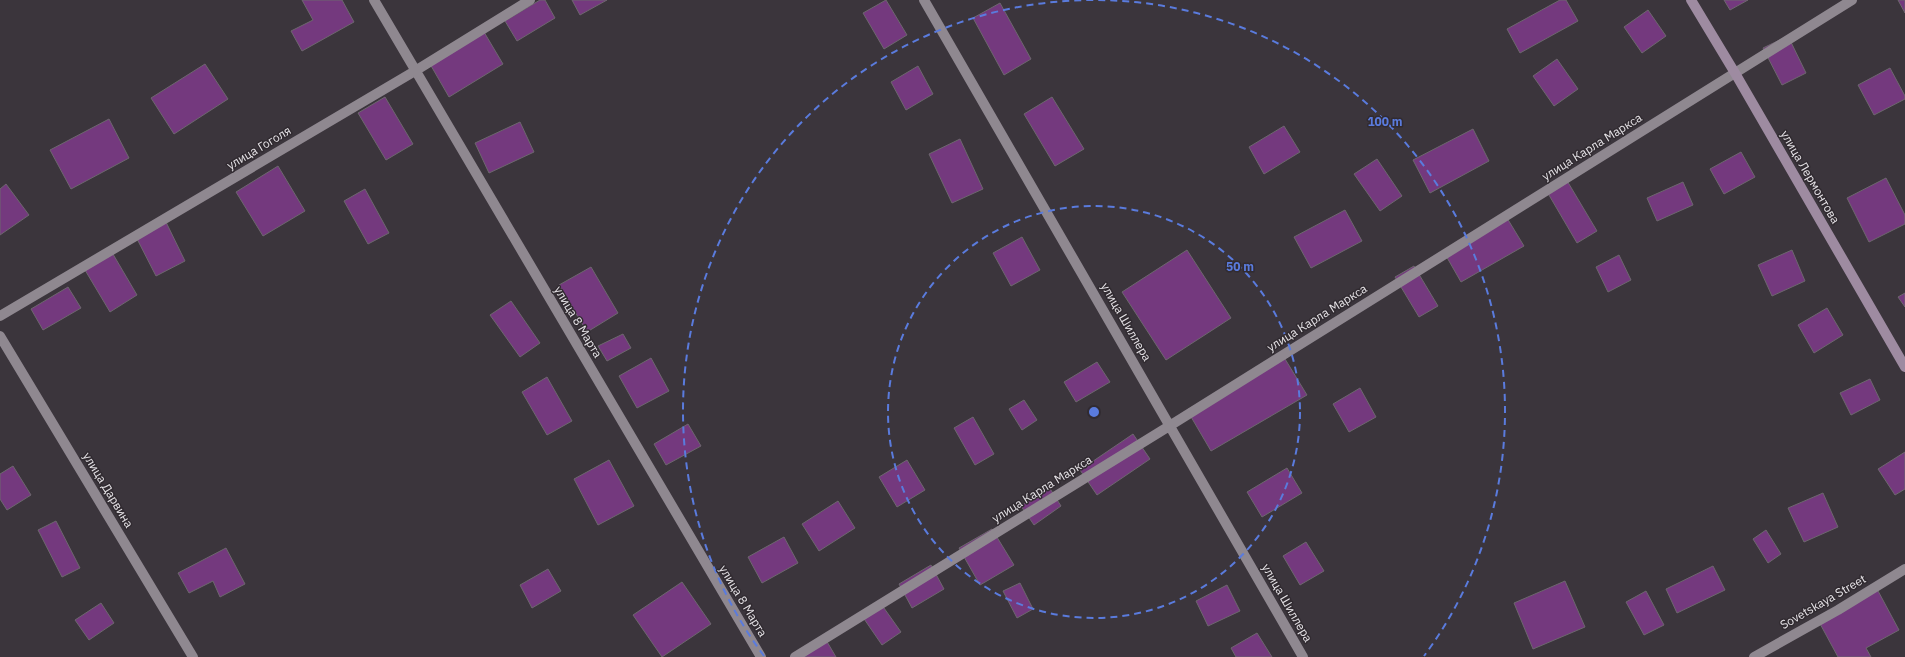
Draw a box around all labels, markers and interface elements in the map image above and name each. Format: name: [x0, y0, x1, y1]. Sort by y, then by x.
street label: улица Карла Маркса: [1539, 109, 1645, 183]
text: 100 m: [1367, 114, 1403, 129]
street label: улица Гоголя: [224, 122, 294, 173]
street label: улица Лермонтова: [1778, 127, 1844, 227]
text: 50 m: [1226, 259, 1254, 274]
street label: улица Шиллера: [1098, 280, 1155, 364]
street label: улица Карла Маркса: [1264, 280, 1370, 354]
street label: улица 8 Марта: [551, 283, 606, 361]
centre of rings: [1087, 405, 1101, 419]
street label: улица Дарвина: [80, 449, 137, 531]
street label: улица Карла Маркса: [989, 451, 1095, 525]
street label: улица Шиллера: [1259, 561, 1316, 645]
street label: улица 8 Марта: [716, 562, 771, 640]
street label: Sovetskaya Street: [1777, 571, 1868, 632]

